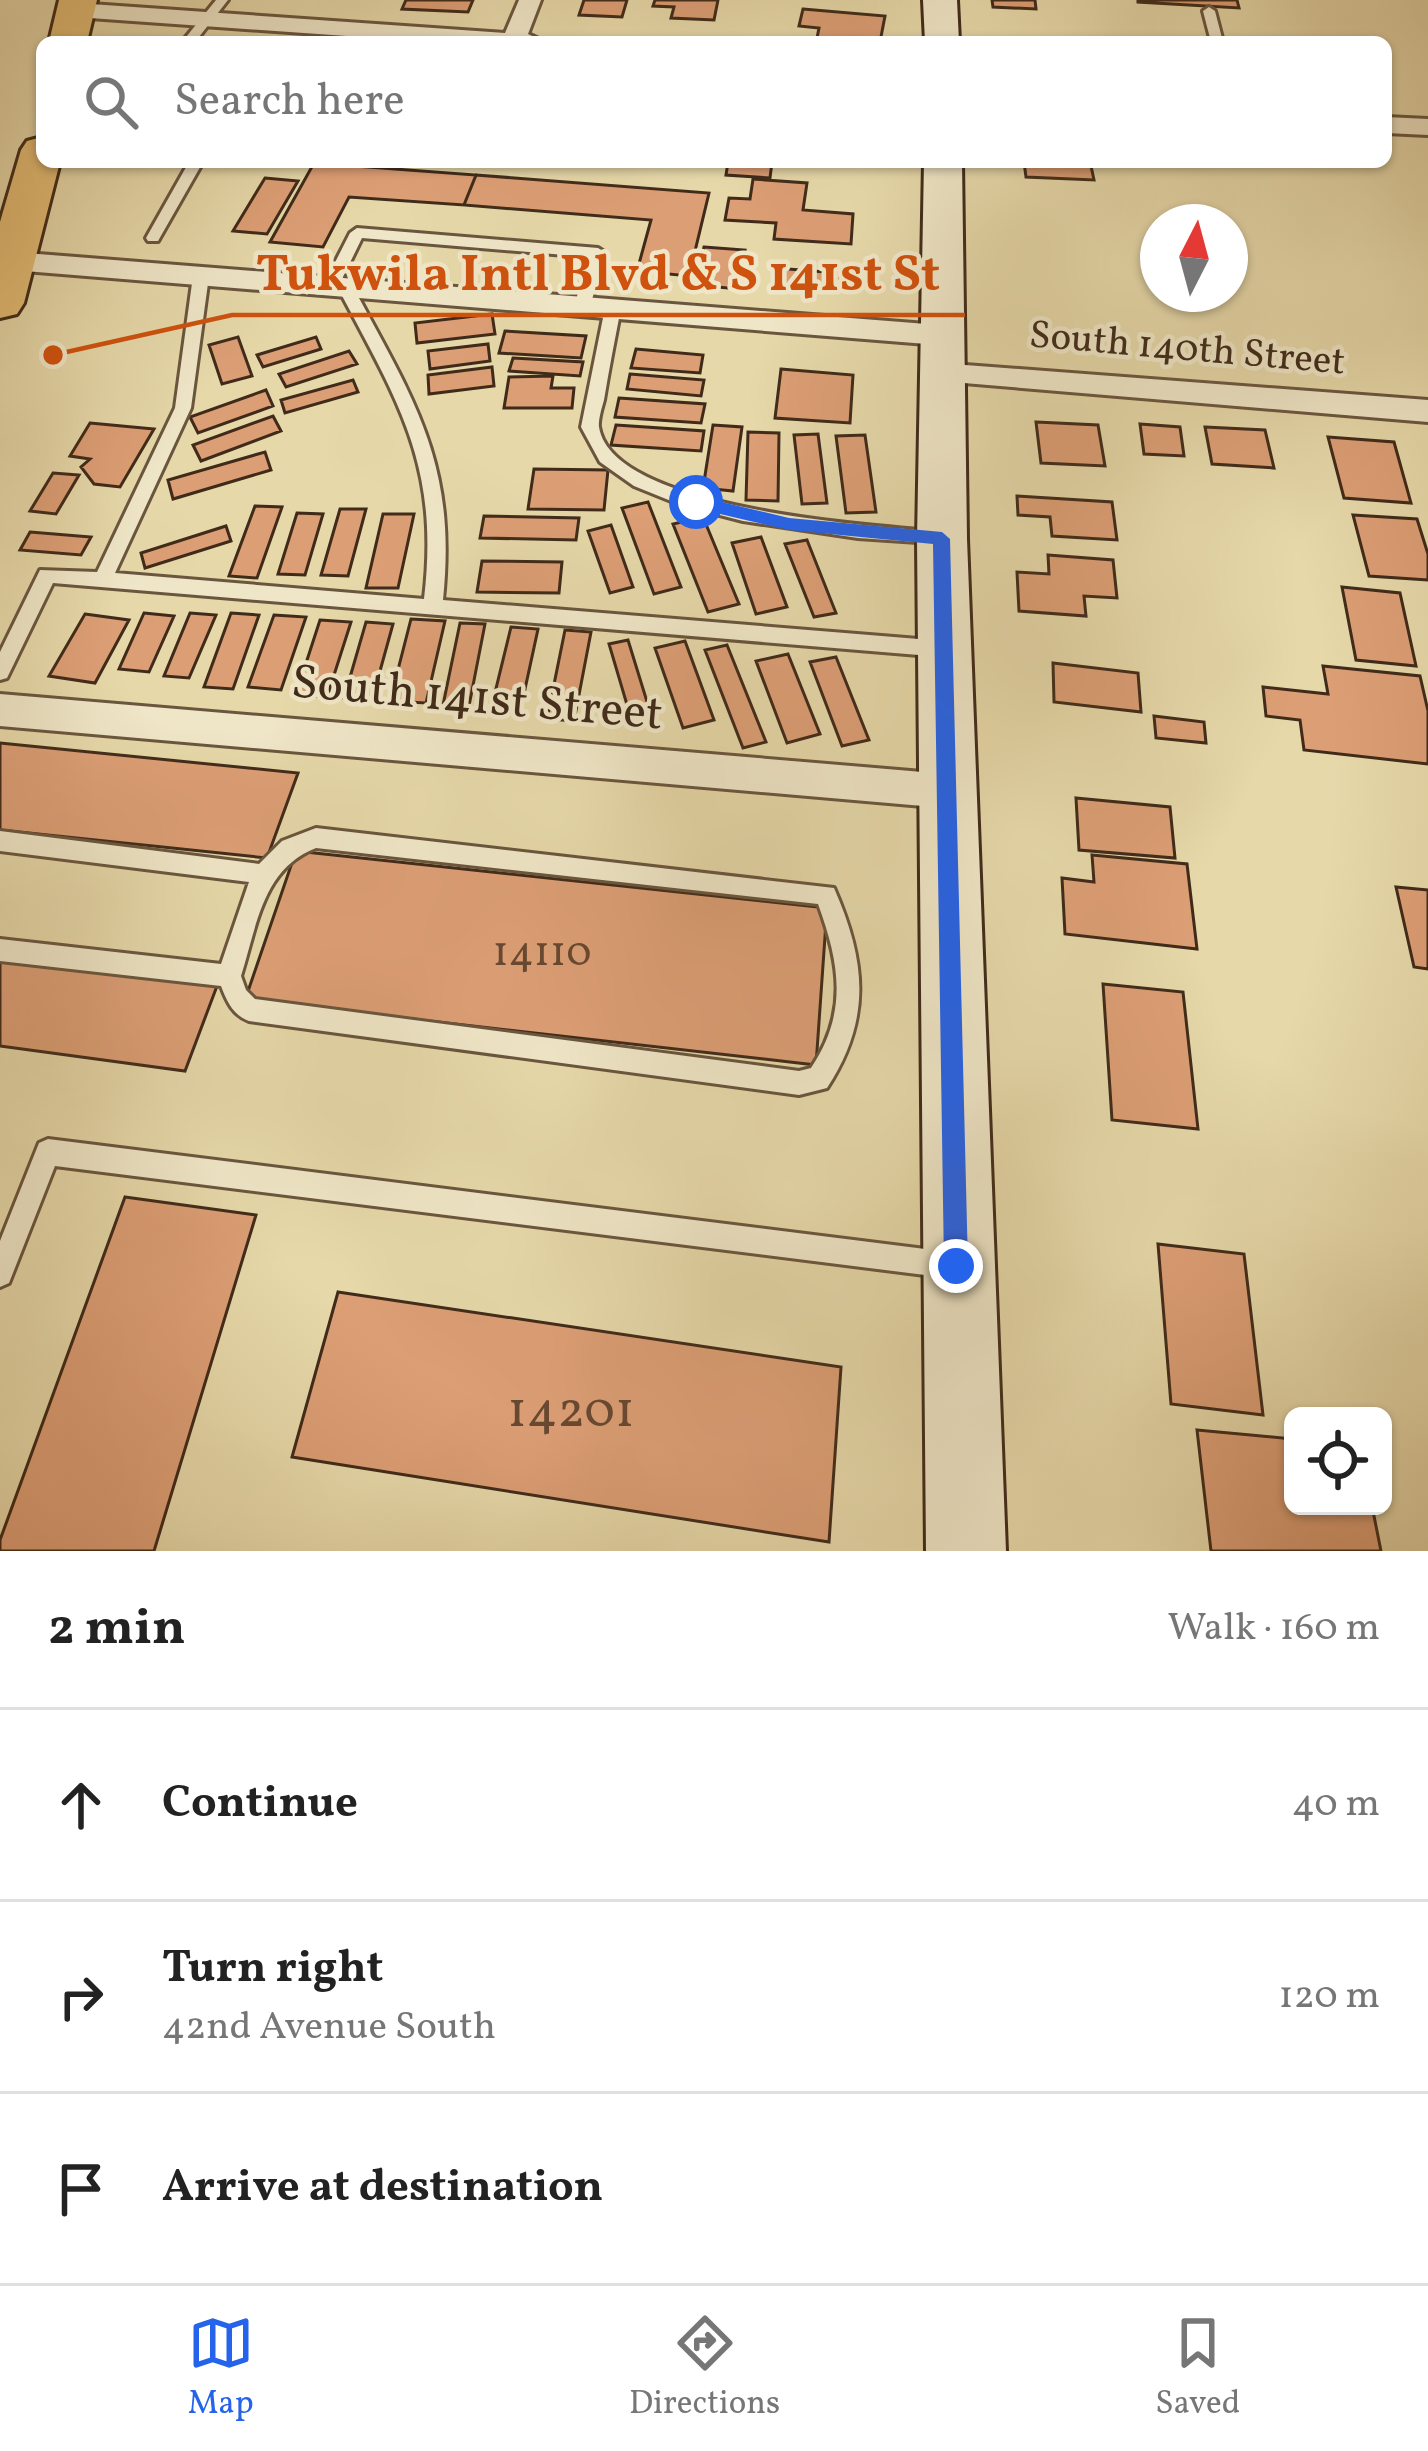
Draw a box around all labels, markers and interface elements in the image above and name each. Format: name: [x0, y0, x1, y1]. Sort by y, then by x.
search box: [36, 36, 1392, 168]
icon: search: [78, 69, 144, 135]
text: Search here: [174, 71, 405, 134]
north arrow: [1140, 204, 1248, 312]
callout: Tukwila Intl Blvd & S 141st St: [232, 228, 965, 315]
text: Tukwila Intl Blvd & S 141st St: [256, 241, 940, 312]
street label: South 140th Street: [1027, 309, 1347, 391]
route start: [669, 475, 723, 529]
street label: South 141st Street: [288, 650, 666, 750]
house number: 14110: [492, 925, 592, 984]
route end: [929, 1239, 983, 1293]
house number: 14201: [507, 1377, 635, 1448]
map controls: [1284, 1407, 1392, 1515]
button: locate: [1284, 1407, 1392, 1515]
text: 2 min: [48, 1594, 186, 1665]
text: Walk · 160 m: [1167, 1602, 1380, 1656]
icon: ahead: [48, 1772, 114, 1838]
text: Continue: [162, 1773, 358, 1836]
text: 40 m: [1292, 1778, 1380, 1832]
text: Turn right: [162, 1938, 383, 2001]
icon: right: [48, 1964, 114, 2030]
text: 120 m: [1279, 1970, 1380, 2024]
text: 42nd Avenue South: [162, 2001, 496, 2055]
icon: arrive: [48, 2156, 114, 2222]
text: Arrive at destination: [162, 2157, 603, 2220]
tab: Map: [188, 2310, 254, 2428]
tab: Directions: [629, 2310, 780, 2428]
tab: Saved: [1155, 2310, 1240, 2428]

